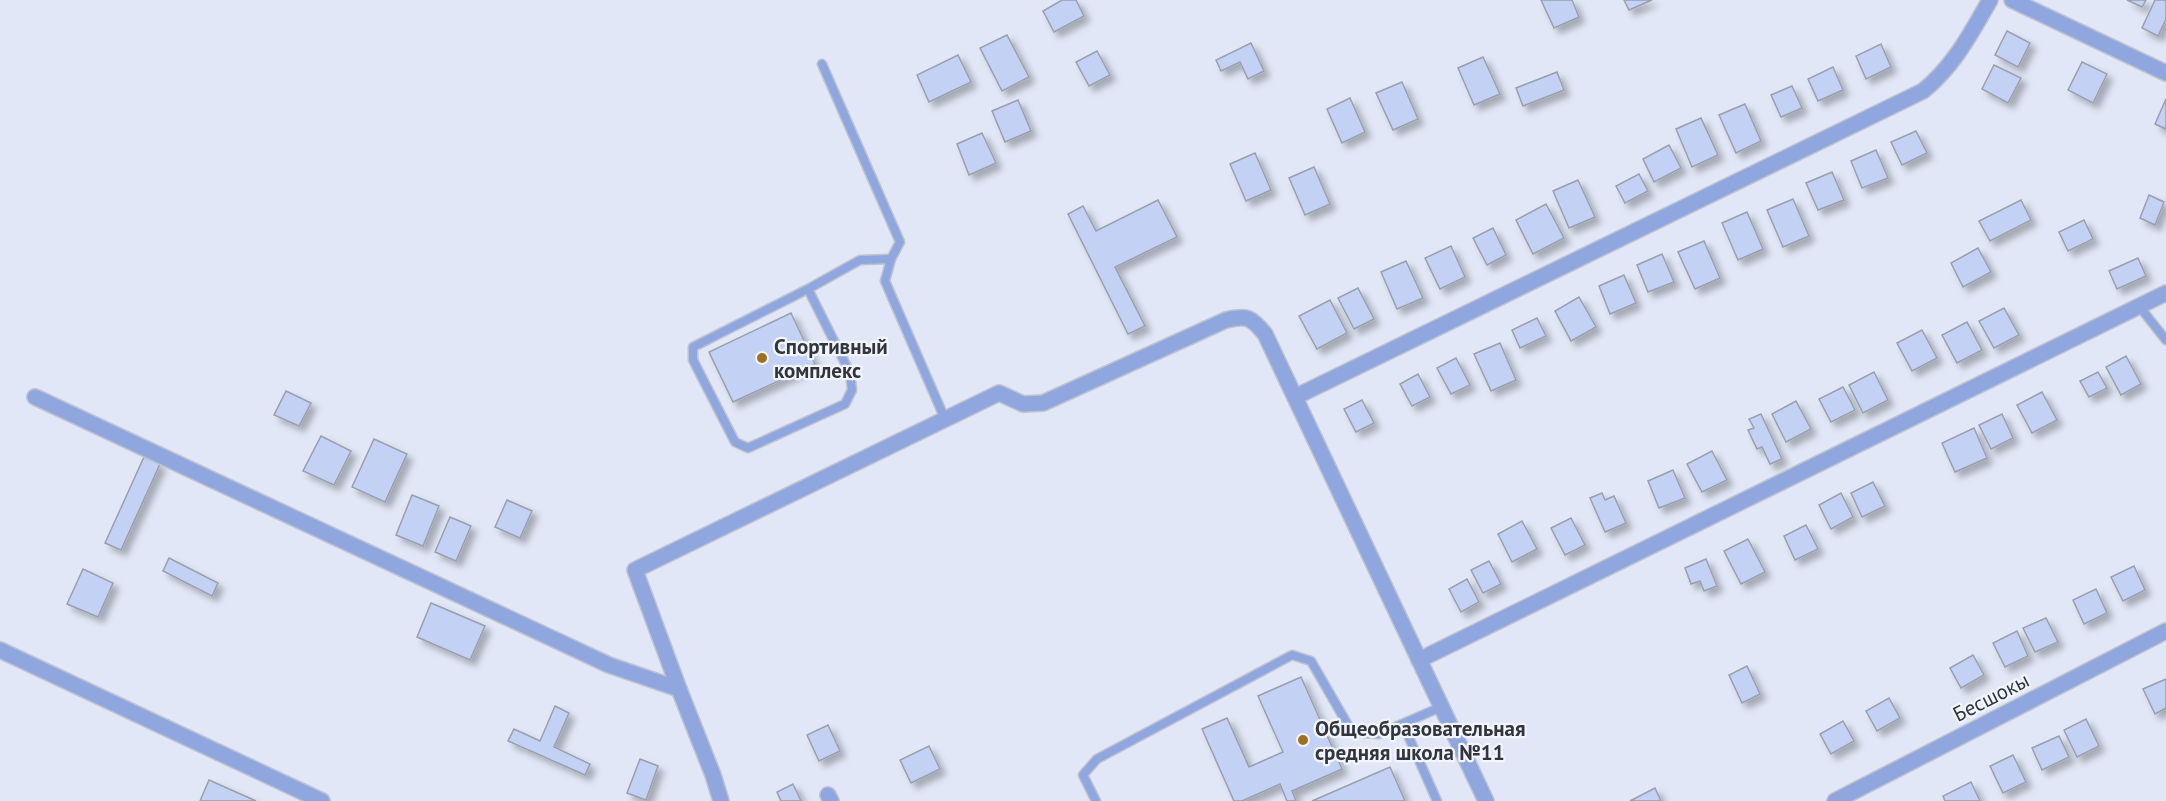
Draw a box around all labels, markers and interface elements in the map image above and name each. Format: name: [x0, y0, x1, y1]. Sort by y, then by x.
place label: Спортивный комплекс: [774, 333, 888, 384]
marker: Спортивный комплекс: [755, 351, 769, 365]
street label: Бесшокы: [1948, 666, 2034, 728]
place label: Общеобразовательная средняя школа №11: [1315, 715, 1525, 766]
marker: Общеобразовательная средняя школа №11: [1296, 733, 1310, 747]

